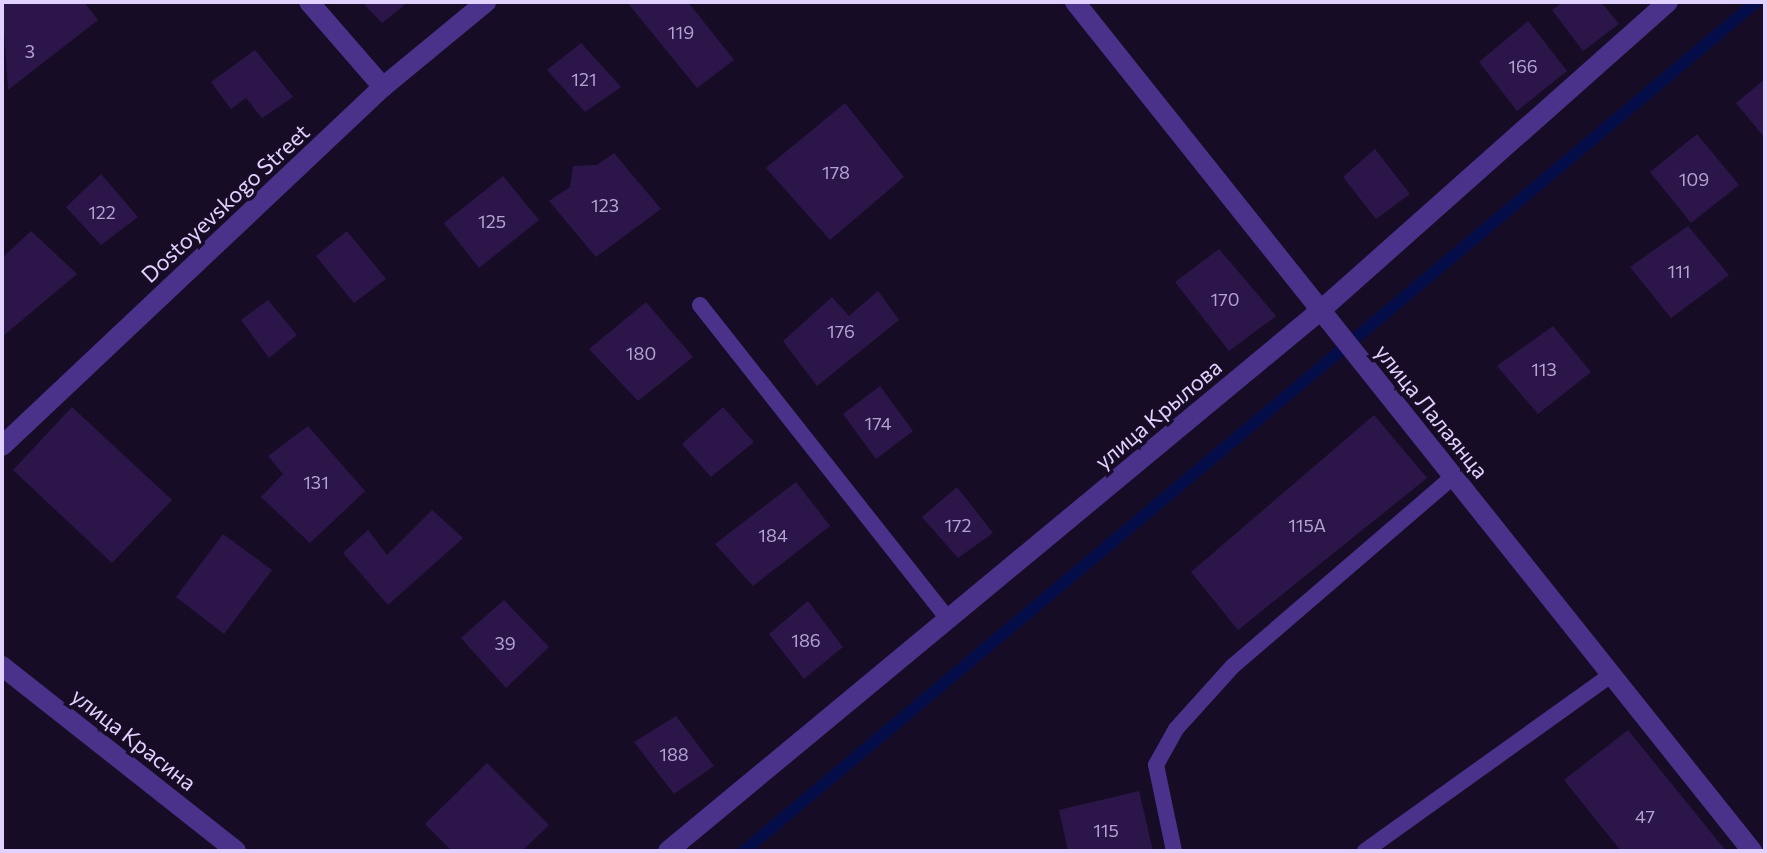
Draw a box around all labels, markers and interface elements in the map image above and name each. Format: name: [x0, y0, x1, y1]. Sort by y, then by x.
house number: 119: [668, 21, 694, 43]
house number: 3: [25, 40, 35, 62]
house number: 166: [1508, 55, 1538, 77]
house number: 121: [571, 68, 597, 90]
street label: Dostoyevskogo Street: [136, 118, 314, 288]
house number: 178: [822, 161, 850, 183]
house number: 109: [1679, 168, 1709, 190]
house number: 123: [591, 194, 619, 216]
house number: 122: [88, 201, 116, 223]
house number: 125: [478, 210, 506, 232]
house number: 111: [1667, 260, 1691, 282]
house number: 170: [1211, 288, 1239, 310]
house number: 176: [827, 320, 855, 342]
street label: улица Лалаянца: [1370, 339, 1494, 483]
house number: 180: [626, 342, 656, 364]
street label: улица Крылова: [1089, 353, 1227, 475]
house number: 113: [1531, 358, 1557, 380]
house number: 174: [865, 412, 891, 434]
house number: 131: [303, 471, 329, 493]
house number: 172: [944, 514, 972, 536]
house number: 115А: [1288, 514, 1326, 536]
house number: 184: [758, 524, 788, 546]
house number: 186: [791, 629, 821, 651]
house number: 39: [494, 632, 516, 654]
street label: улица Красина: [66, 682, 202, 796]
house number: 188: [659, 743, 689, 765]
house number: 47: [1635, 805, 1655, 827]
house number: 115: [1093, 819, 1119, 841]

